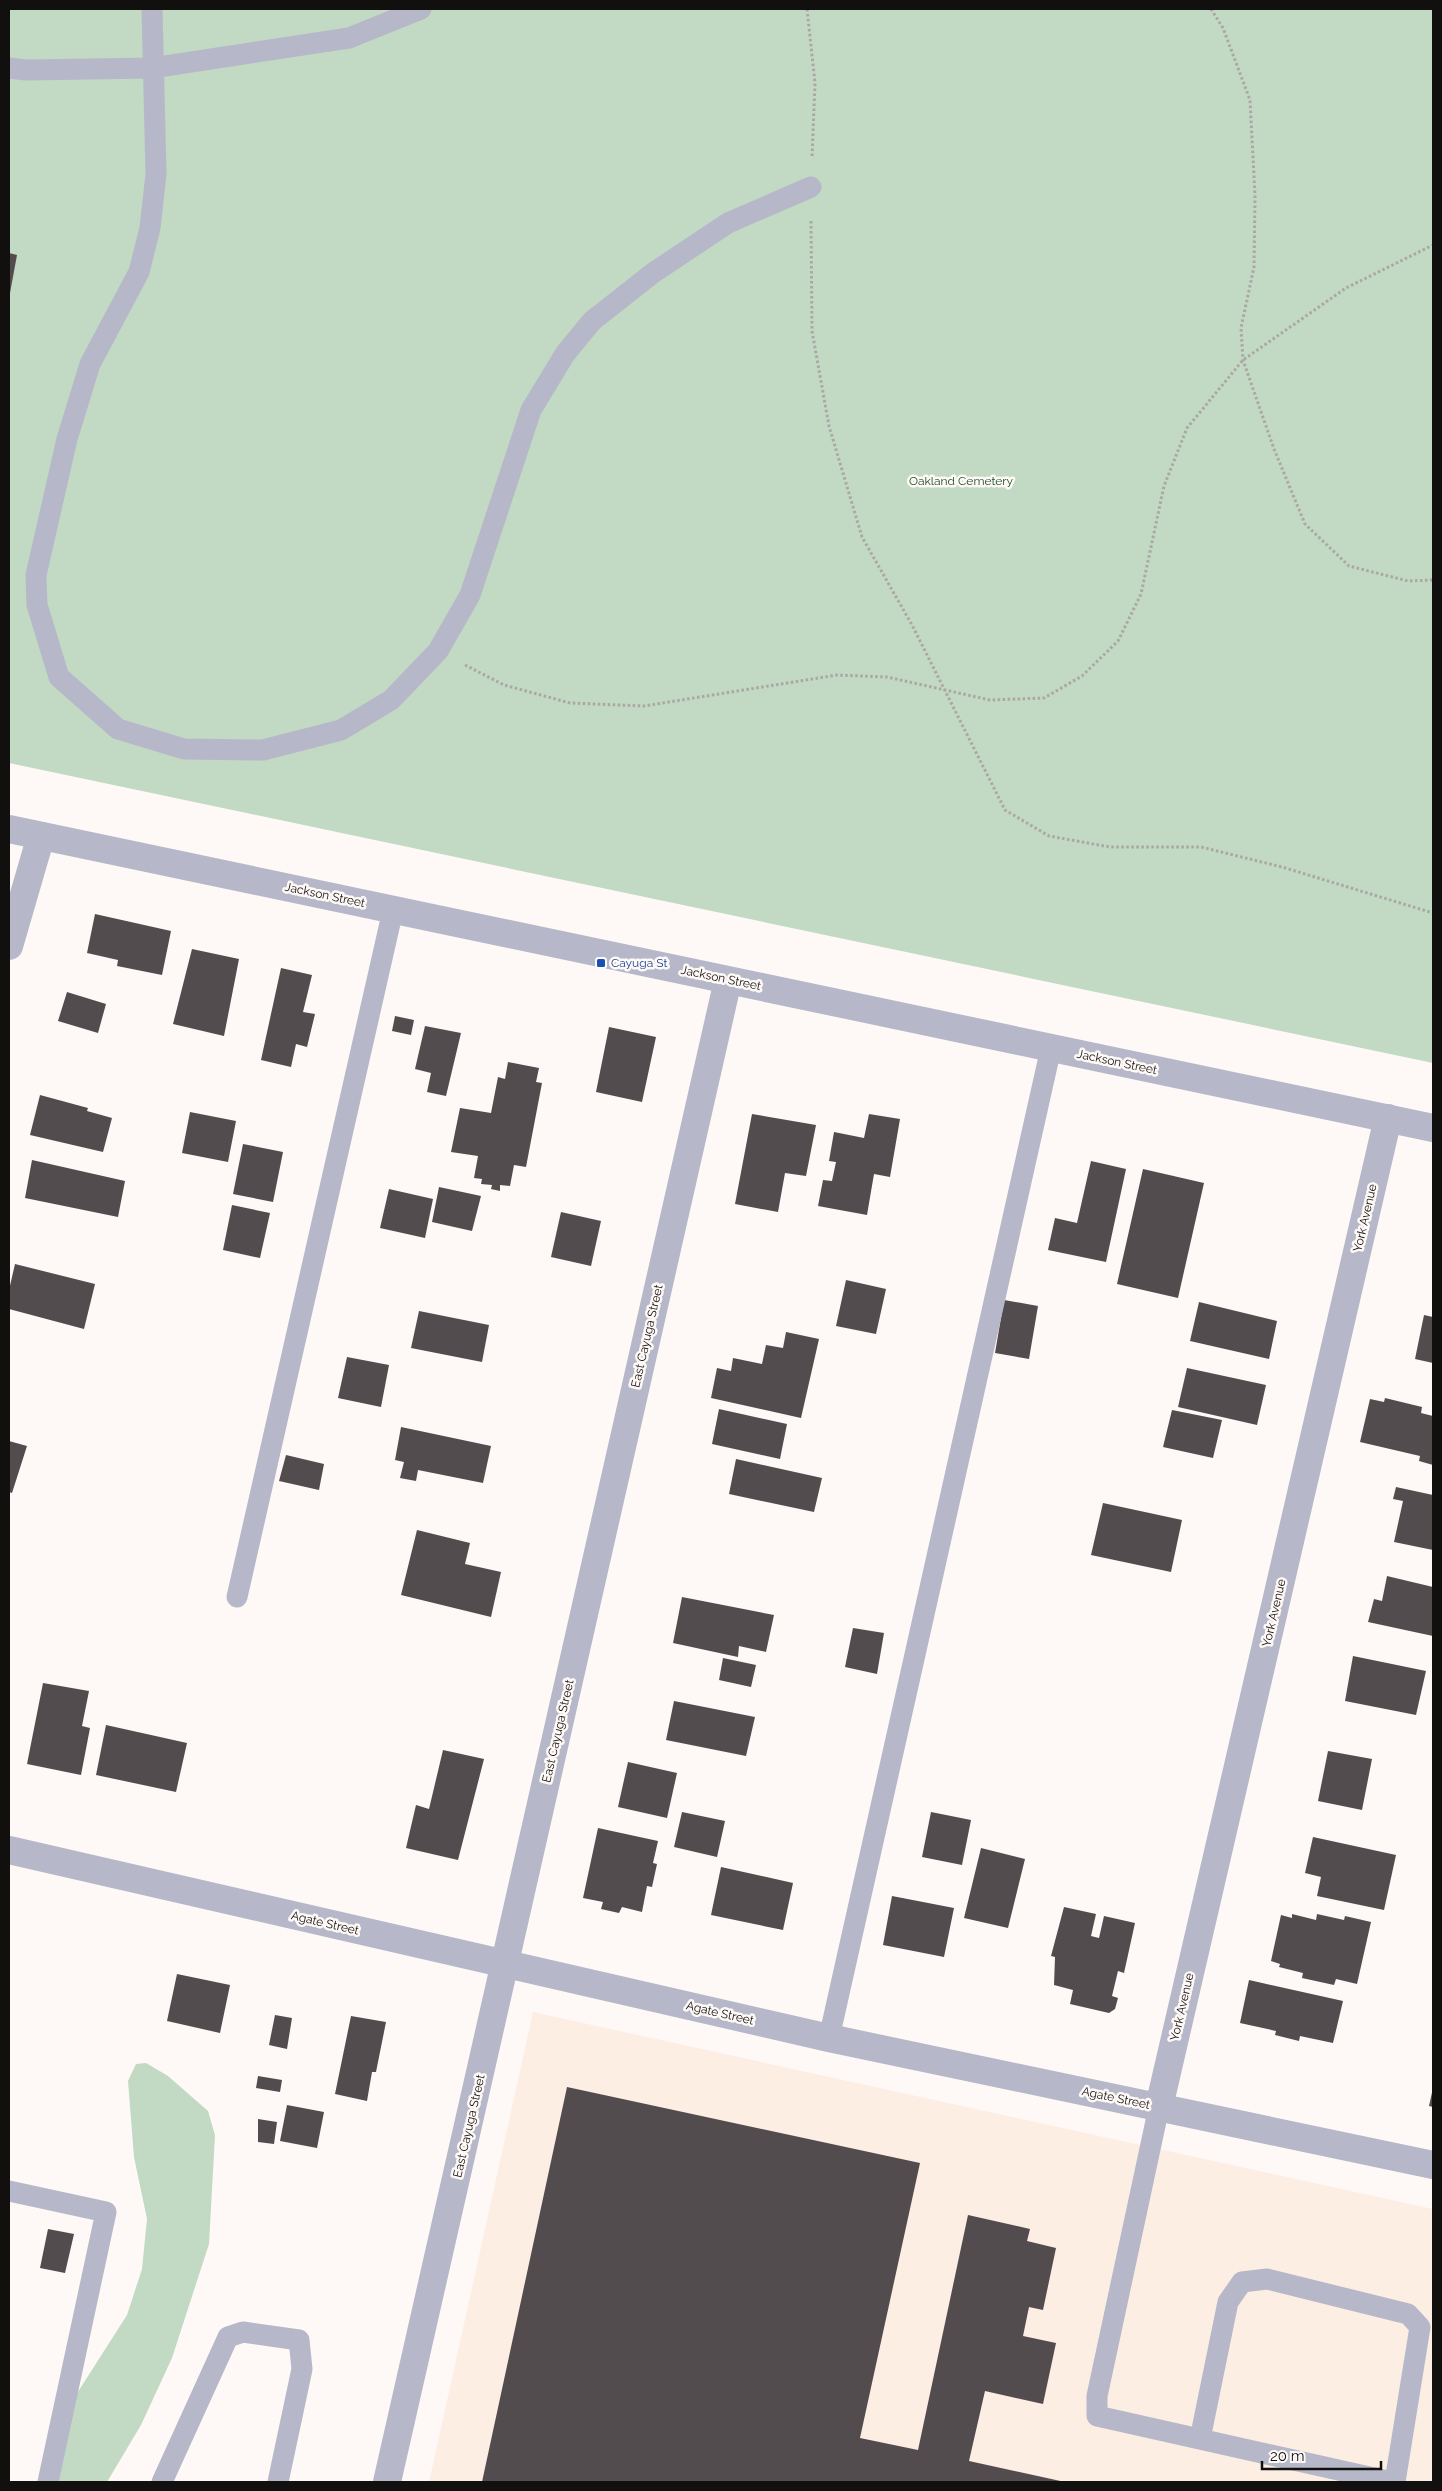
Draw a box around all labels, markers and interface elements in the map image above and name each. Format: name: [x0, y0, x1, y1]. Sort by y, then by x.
park label: Oakland Cemetery: [909, 474, 1014, 488]
street label: Jackson Street: [284, 880, 366, 910]
place label: Cayuga St: [611, 956, 667, 970]
marker: Cayuga St: [595, 957, 607, 969]
street label: Jackson Street: [680, 963, 762, 993]
street label: Jackson Street: [1076, 1047, 1158, 1077]
street label: York Avenue: [1350, 1183, 1380, 1253]
street label: East Cayuga Street: [628, 1283, 666, 1389]
street label: York Avenue: [1259, 1578, 1289, 1648]
street label: East Cayuga Street: [539, 1678, 577, 1784]
street label: Agate Street: [290, 1908, 360, 1938]
street label: York Avenue: [1167, 1972, 1197, 2042]
street label: Agate Street: [685, 1998, 755, 2028]
street label: East Cayuga Street: [450, 2073, 488, 2179]
street label: Agate Street: [1081, 2084, 1151, 2112]
scale bar: [1262, 2438, 1381, 2470]
text: 20 m: [1270, 2447, 1305, 2465]

